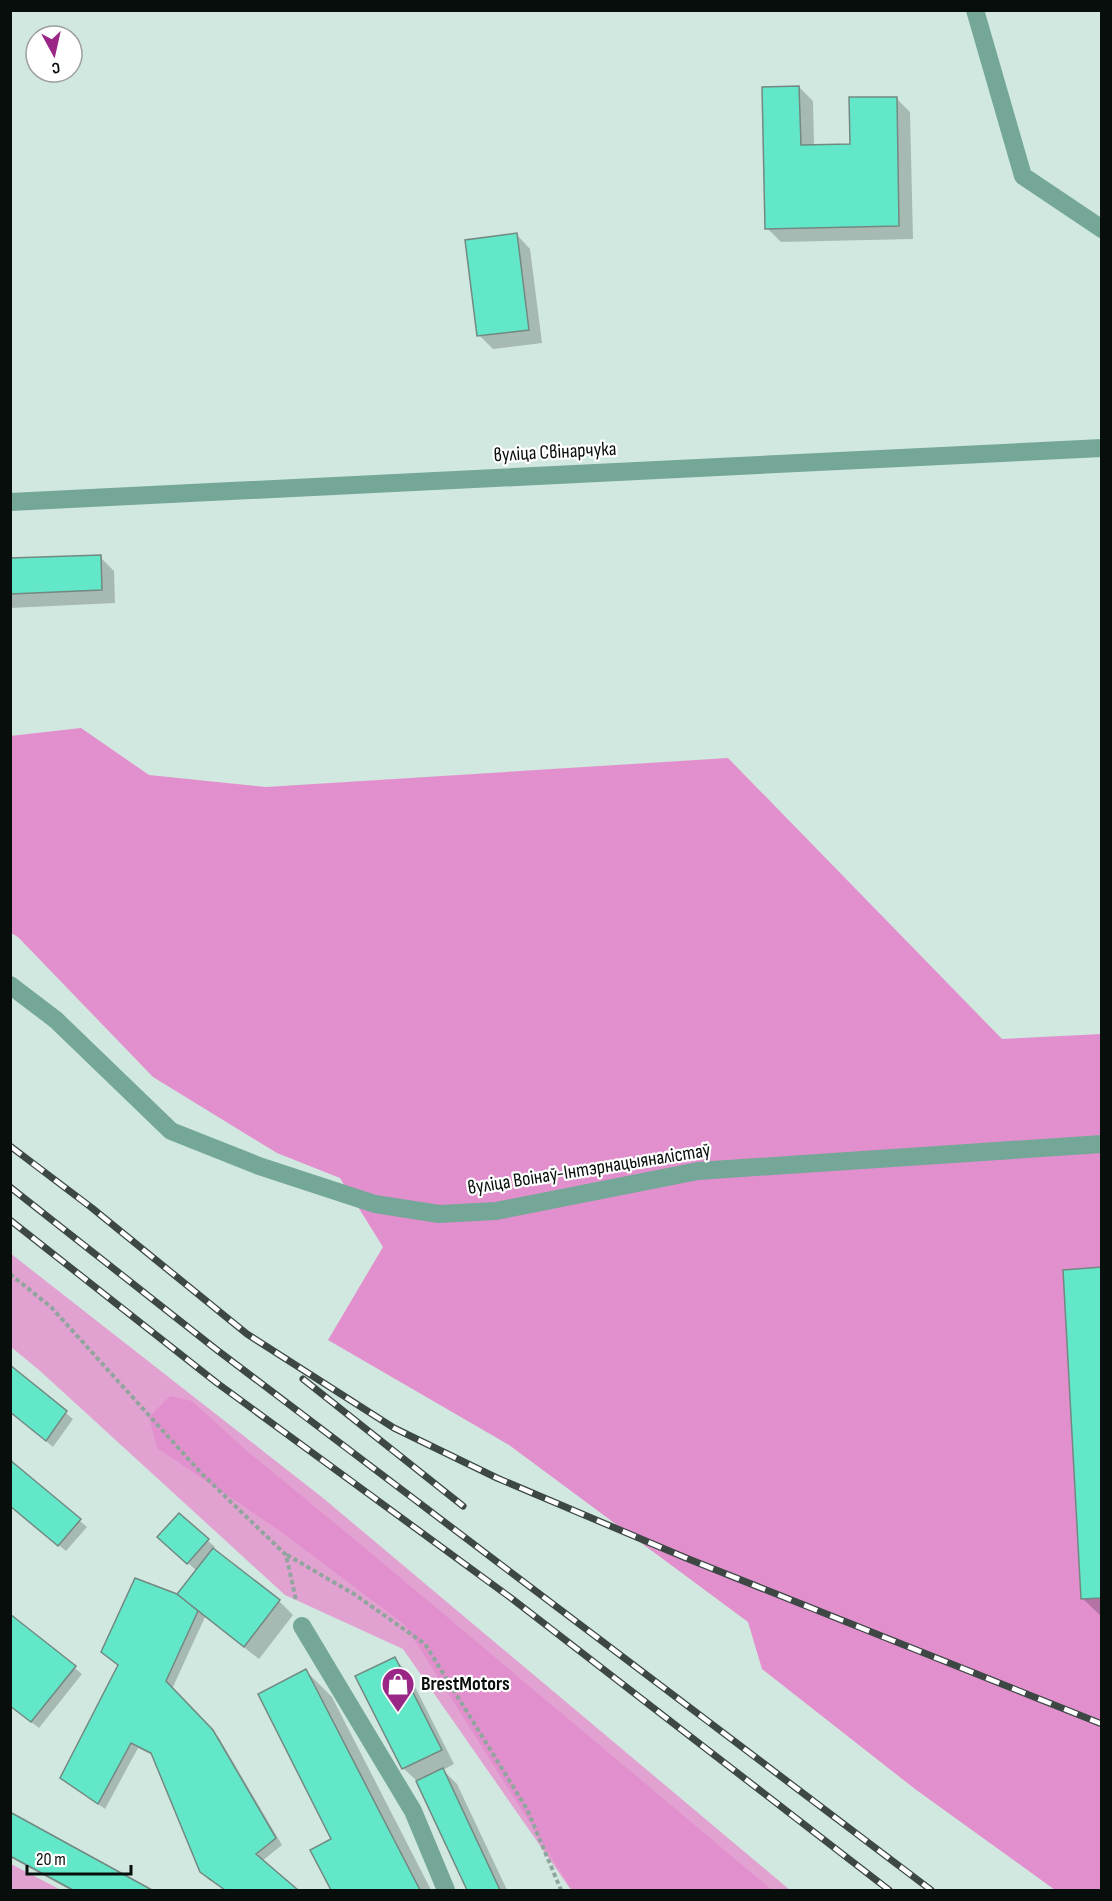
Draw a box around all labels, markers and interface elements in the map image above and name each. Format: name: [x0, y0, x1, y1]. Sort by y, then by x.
north arrow: [24, 24, 84, 84]
text: С: [50, 57, 61, 77]
street label: вуліца Свінарчука: [493, 437, 617, 467]
street label: вуліца Воінаў-Інтэрнацыяналістаў: [466, 1138, 712, 1200]
shop icon: BrestMotors: [380, 1666, 416, 1713]
place label: BrestMotors: [421, 1672, 510, 1696]
scale bar: [27, 1838, 130, 1876]
text: 20 m: [36, 1849, 66, 1870]

